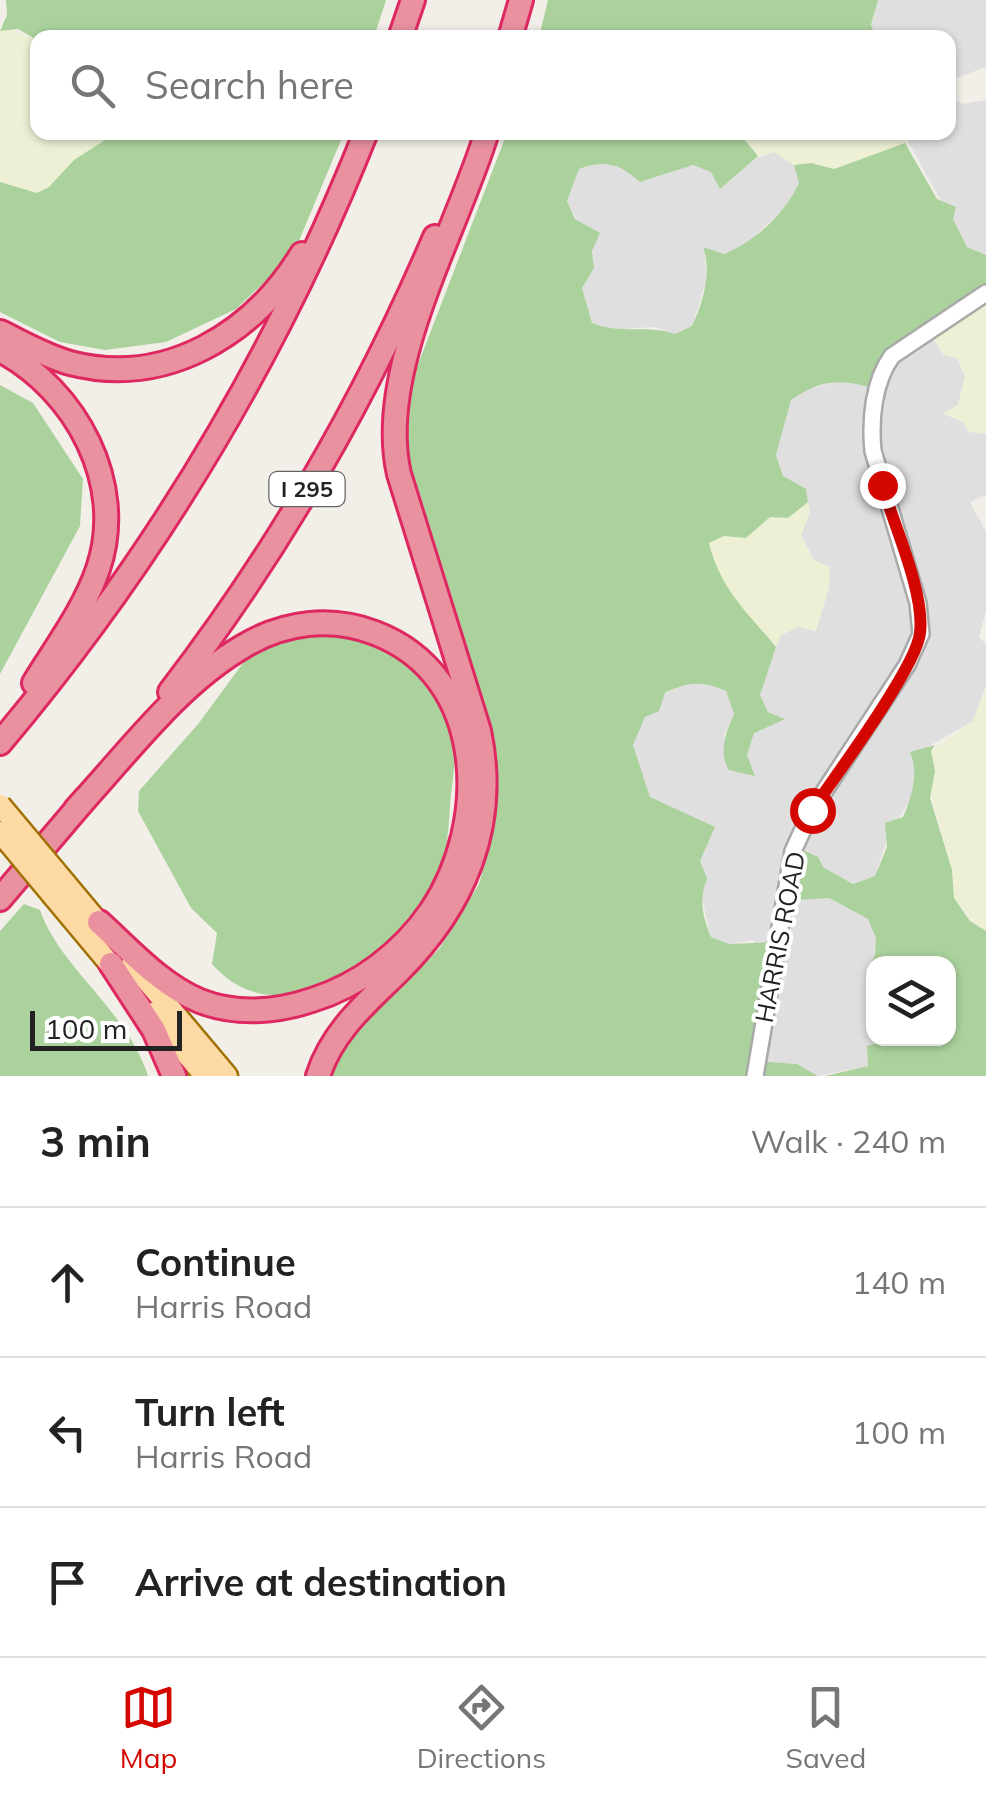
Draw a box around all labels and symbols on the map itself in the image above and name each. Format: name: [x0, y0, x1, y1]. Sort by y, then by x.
route end: [860, 463, 906, 509]
road number: I 295: [270, 472, 344, 506]
route start: [790, 788, 836, 834]
street label: HARRIS ROAD: [748, 849, 811, 1025]
scale bar: [30, 1006, 182, 1050]

